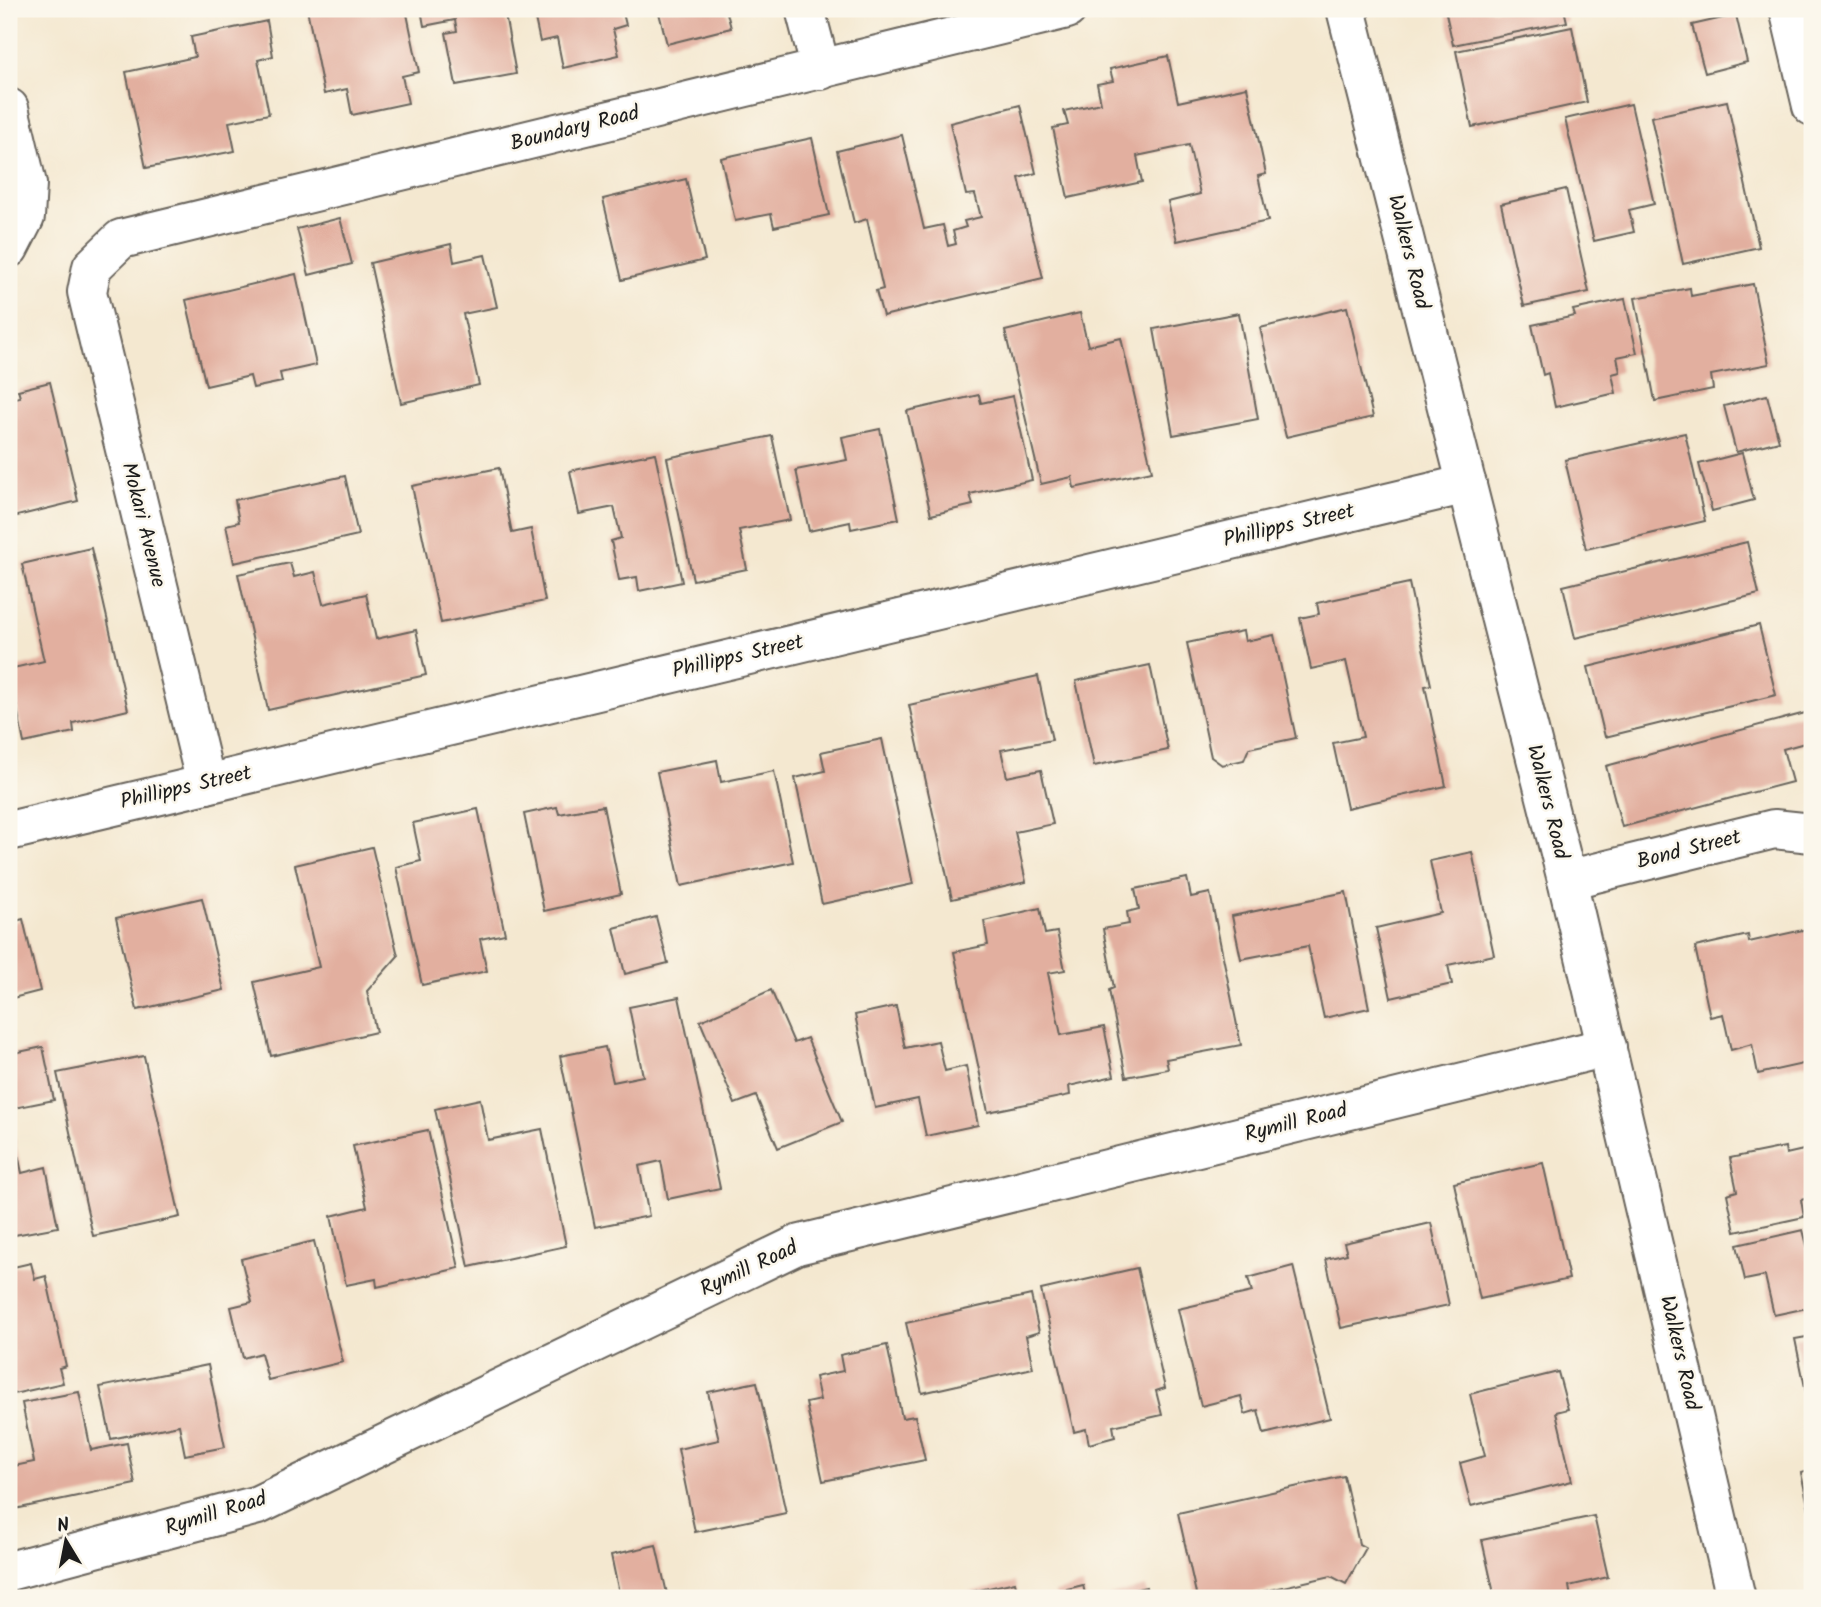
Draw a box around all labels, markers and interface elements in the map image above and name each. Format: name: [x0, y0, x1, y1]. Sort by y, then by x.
street label: Boundary Road: [507, 97, 643, 161]
street label: Walkers Road: [1378, 191, 1438, 313]
street label: Mokari Avenue: [112, 459, 175, 592]
street label: Phillipps Street: [1220, 495, 1359, 557]
street label: Phillipps Street: [669, 626, 808, 688]
street label: Walkers Road: [1517, 741, 1577, 863]
street label: Phillipps Street: [117, 757, 256, 819]
street label: Bond Street: [1633, 821, 1745, 879]
street label: Rymill Road: [1241, 1094, 1351, 1152]
street label: Rymill Road: [695, 1232, 804, 1306]
street label: Walkers Road: [1650, 1292, 1708, 1414]
street label: Rymill Road: [161, 1483, 271, 1545]
north arrow: [32, 1506, 102, 1576]
text: N: [55, 1510, 72, 1542]

